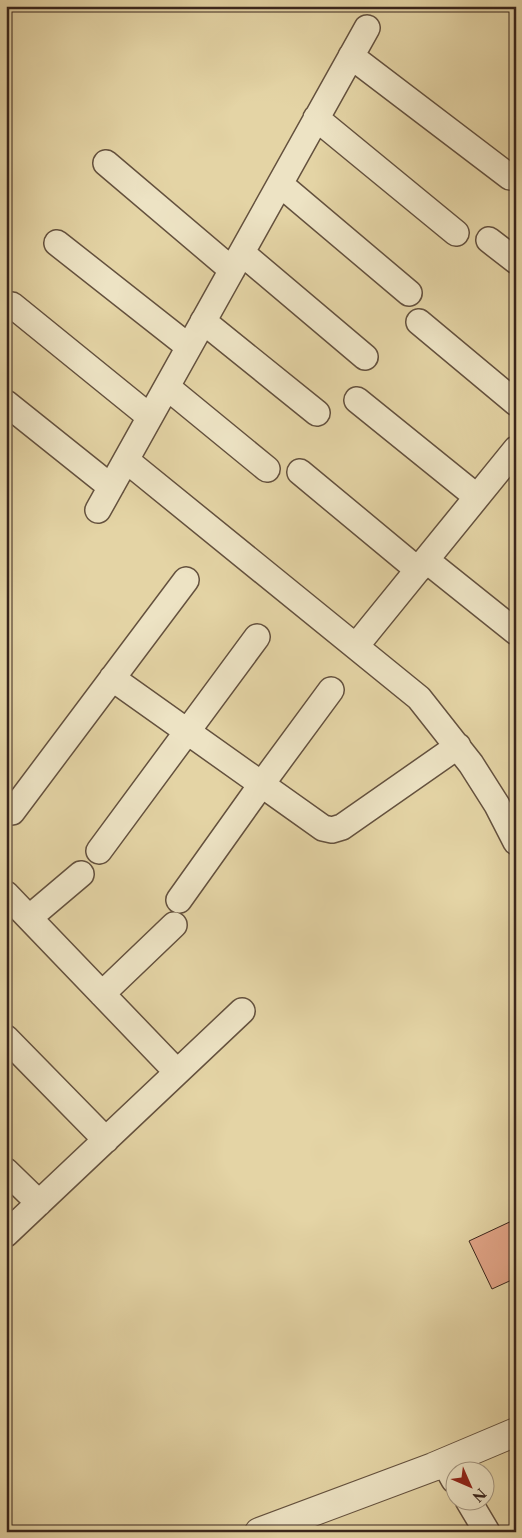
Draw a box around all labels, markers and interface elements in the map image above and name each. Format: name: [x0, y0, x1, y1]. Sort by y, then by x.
north arrow: [444, 1460, 494, 1510]
text: N: [469, 1485, 490, 1506]

